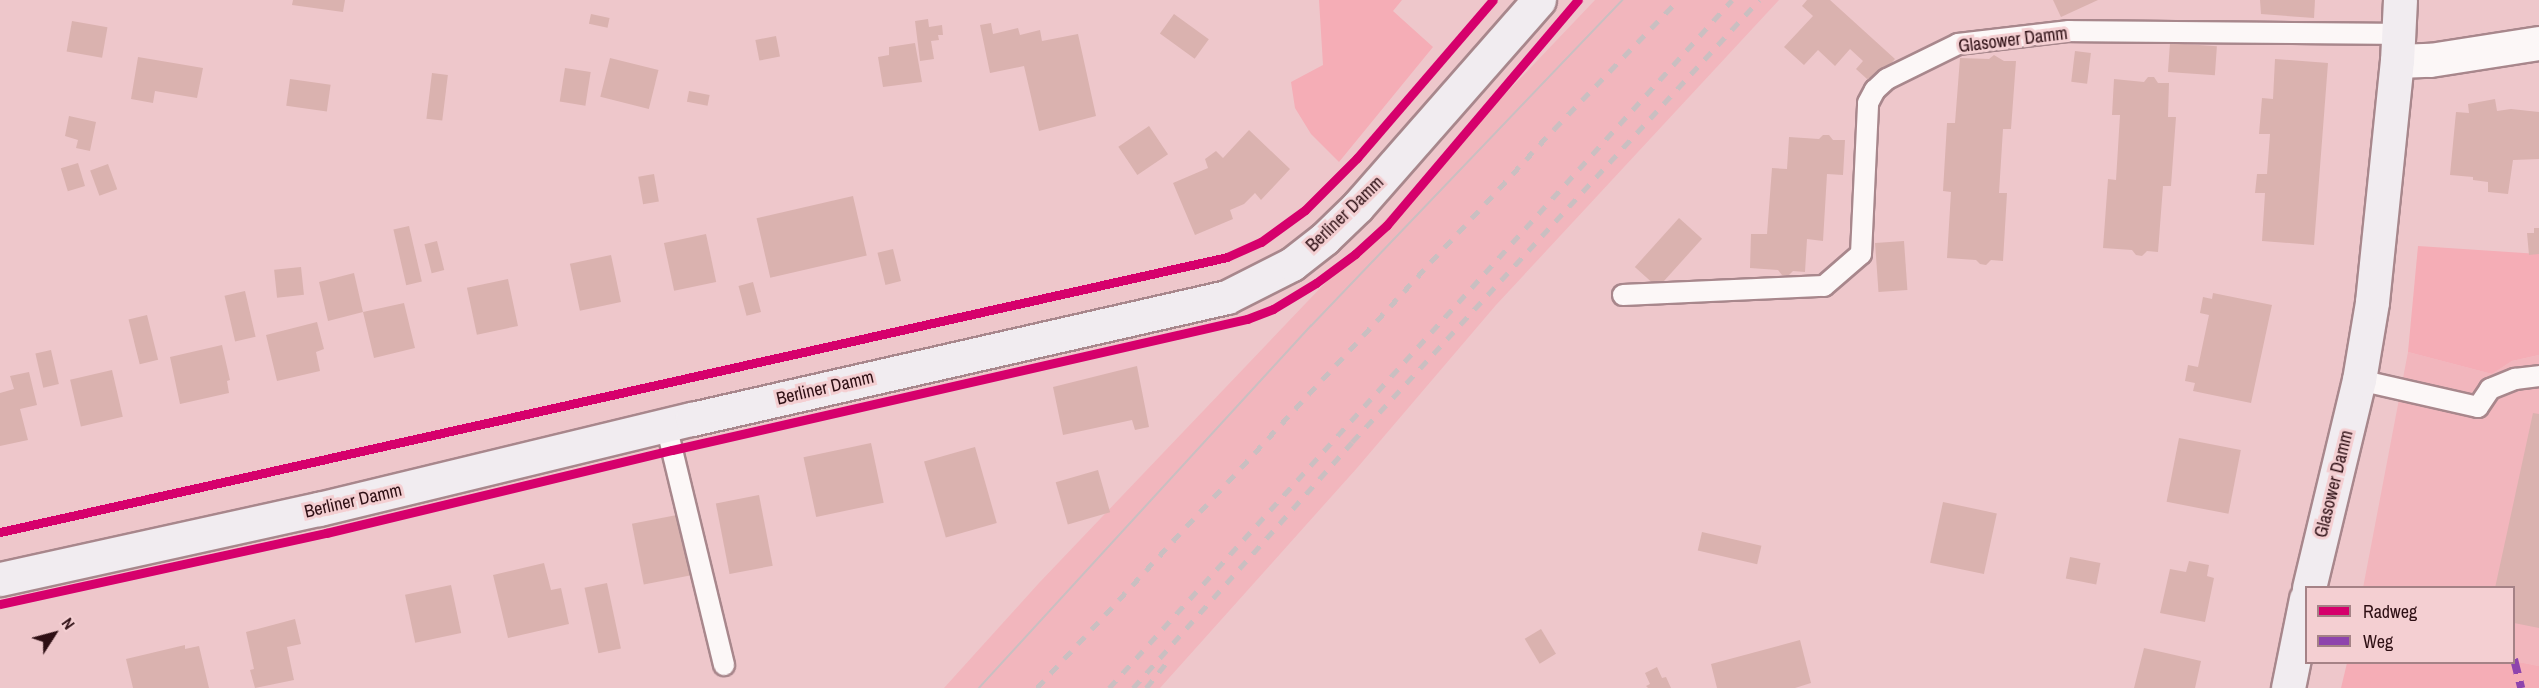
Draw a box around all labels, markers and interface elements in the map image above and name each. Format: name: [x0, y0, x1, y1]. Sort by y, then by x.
street label: Glasower Damm: [1957, 23, 2069, 57]
street label: Berliner Damm: [1302, 172, 1388, 256]
street label: Berliner Damm: [774, 366, 876, 410]
street label: Glasower Damm: [2310, 428, 2358, 540]
street label: Berliner Damm: [302, 479, 404, 523]
legend: [2305, 586, 2515, 664]
text: Radweg: [2363, 599, 2417, 624]
north arrow: [24, 604, 84, 664]
text: N: [57, 613, 80, 634]
text: Weg: [2363, 629, 2393, 654]

